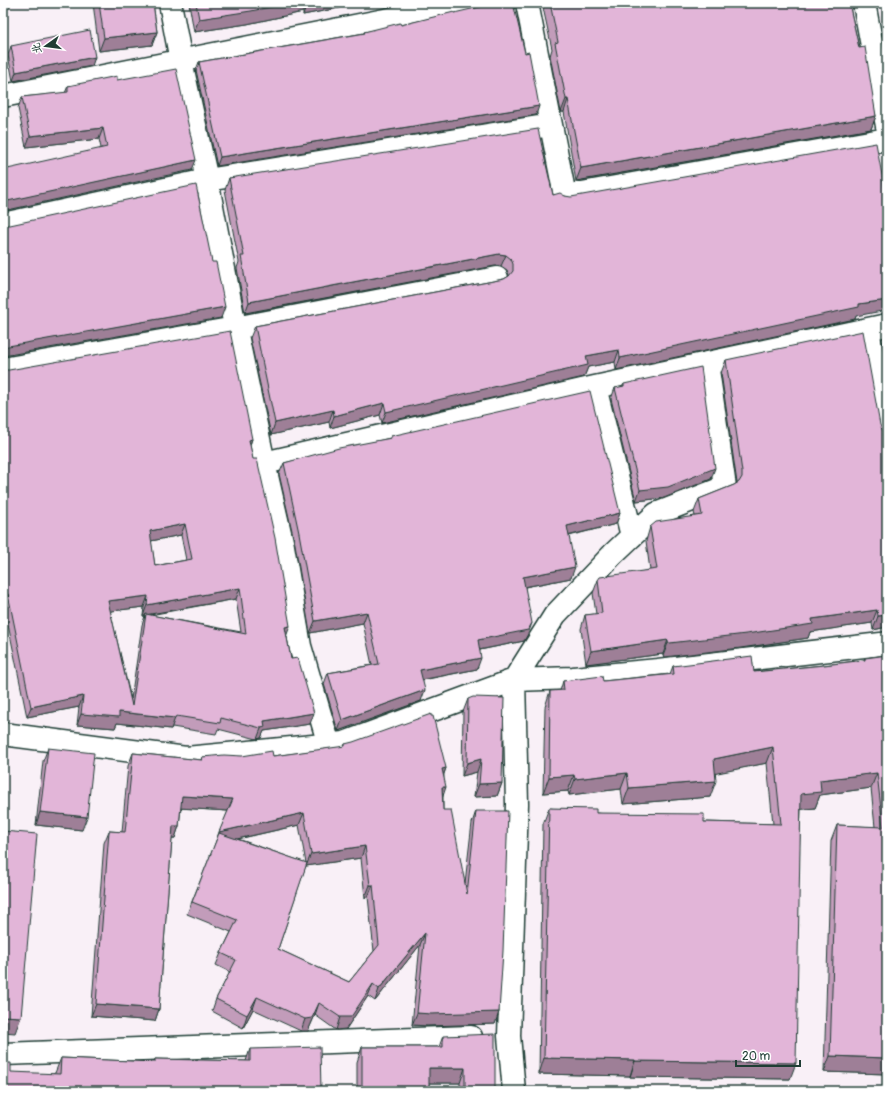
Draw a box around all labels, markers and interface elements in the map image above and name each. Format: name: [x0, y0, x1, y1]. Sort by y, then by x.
north arrow: [26, 26, 66, 66]
text: 北: [29, 41, 44, 55]
scale bar: [736, 1042, 800, 1068]
text: 20 m: [742, 1049, 771, 1064]

